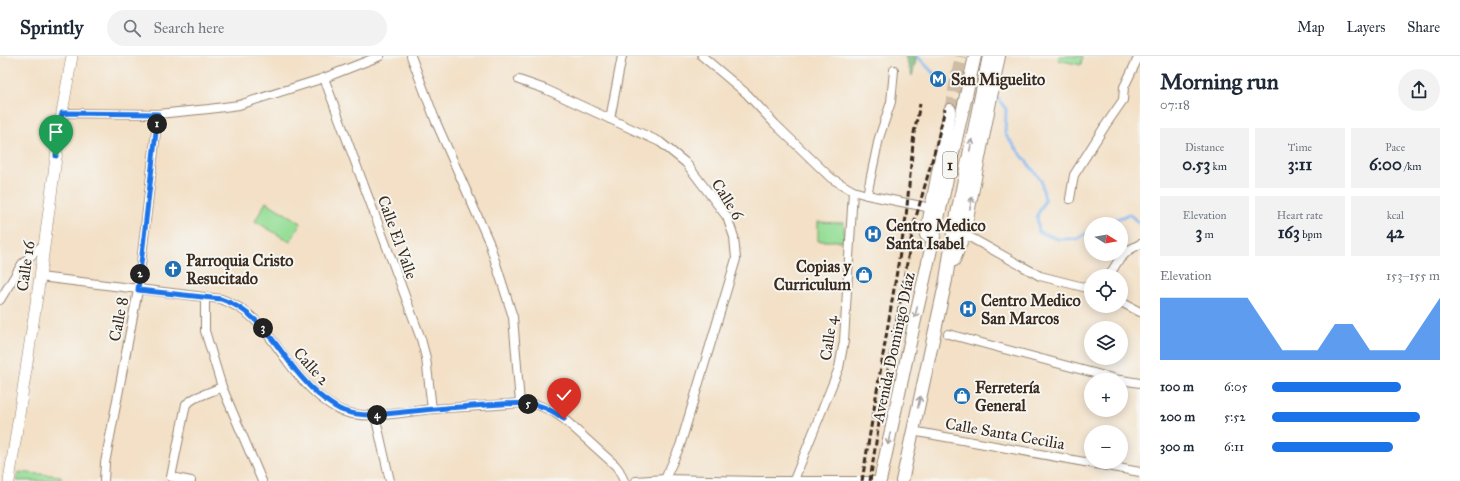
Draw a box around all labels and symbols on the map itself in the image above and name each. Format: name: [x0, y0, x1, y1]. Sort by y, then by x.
metro station icon: San Miguelito: [928, 69, 948, 89]
place label: San Miguelito: [951, 70, 1045, 90]
pin: 1: [147, 114, 167, 134]
pin: [39, 115, 73, 156]
one-way arrow: [967, 139, 975, 152]
road number: 1: [943, 152, 957, 178]
street label: Calle 6: [708, 175, 748, 224]
street label: Calle El Valle: [374, 193, 422, 282]
one-way arrow: [967, 197, 975, 210]
place label: Centro Medico Santa Isabel: [886, 216, 986, 253]
north arrow: [1084, 217, 1128, 261]
hospital icon: Centro Medico Santa Isabel: [863, 224, 883, 244]
street label: Calle 16: [13, 239, 39, 293]
place label: Parroquia Cristo Resucitado: [186, 251, 294, 288]
place label: Copias y Curriculum: [774, 257, 852, 294]
church icon: Parroquia Cristo Resucitado: [163, 259, 183, 279]
pin: 2: [130, 264, 150, 284]
shop icon: Copias y Curriculum: [854, 265, 874, 285]
street label: Avenida Domingo Díaz: [868, 270, 920, 425]
place label: Centro Medico San Marcos: [981, 291, 1081, 328]
street label: Calle 8: [105, 295, 132, 343]
hospital icon: Centro Medico San Marcos: [958, 299, 978, 319]
one-way arrow: [912, 305, 920, 318]
street label: Calle 4: [816, 313, 841, 362]
pin: 3: [253, 318, 273, 338]
street label: Calle 2: [290, 344, 334, 389]
pin: [547, 378, 581, 419]
place label: Ferretería General: [975, 378, 1041, 415]
shop icon: Ferretería General: [952, 386, 972, 406]
pin: 5: [518, 394, 538, 414]
one-way arrow: [915, 396, 923, 409]
pin: 4: [367, 405, 387, 425]
street label: Calle Santa Cecilia: [944, 414, 1066, 453]
one-way arrow: [884, 432, 892, 445]

